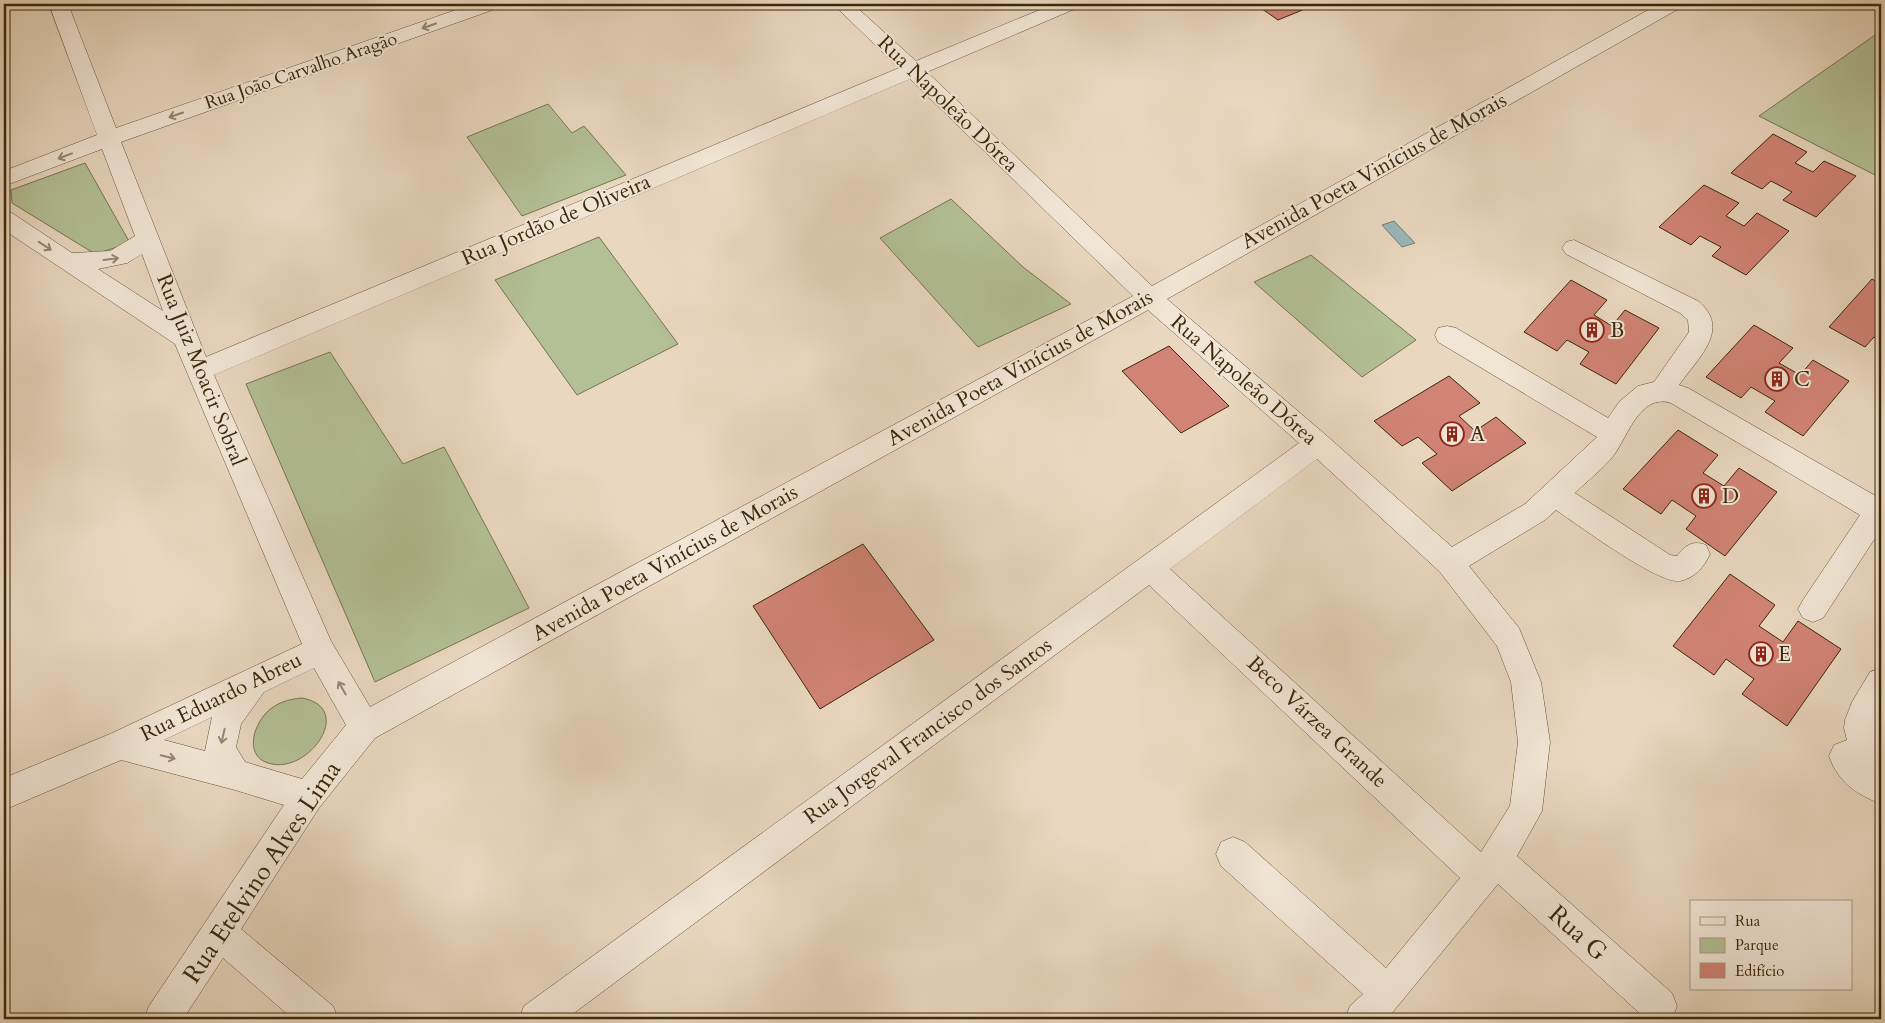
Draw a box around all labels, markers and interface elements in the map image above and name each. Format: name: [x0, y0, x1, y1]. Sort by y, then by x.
one-way arrow: [421, 22, 437, 31]
street label: Rua João Carvalho Aragão: [201, 26, 401, 116]
street label: Rua Napoleão Dórea: [871, 29, 1025, 179]
street label: Avenida Poeta Vinícius de Morais: [1236, 86, 1512, 256]
one-way arrow: [169, 111, 185, 120]
one-way arrow: [58, 152, 73, 161]
street label: Rua Jordão de Oliveira: [457, 167, 655, 273]
one-way arrow: [37, 241, 51, 251]
one-way arrow: [102, 254, 118, 264]
street label: Rua Juiz Moacir Sobral: [149, 270, 253, 470]
street label: Avenida Poeta Vinícius de Morais: [882, 283, 1158, 453]
street label: Rua Napoleão Dórea: [1164, 308, 1324, 452]
place label: B: [1610, 316, 1624, 345]
building icon: B: [1579, 317, 1605, 343]
place label: C: [1794, 365, 1810, 394]
building icon: C: [1764, 366, 1790, 392]
place label: A: [1470, 420, 1485, 449]
building icon: A: [1439, 421, 1465, 447]
street label: Avenida Poeta Vinícius de Morais: [527, 478, 803, 648]
place label: D: [1722, 482, 1739, 511]
building icon: D: [1691, 483, 1717, 509]
street label: Rua Jorgeval Francisco dos Santos: [798, 631, 1058, 831]
place label: E: [1778, 640, 1791, 669]
building icon: E: [1748, 641, 1774, 667]
street label: Rua Eduardo Abreu: [135, 645, 307, 749]
street label: Beco Várzea Grande: [1240, 649, 1394, 795]
one-way arrow: [337, 682, 347, 696]
one-way arrow: [218, 728, 227, 744]
one-way arrow: [160, 753, 176, 763]
street label: Rua Etelvino Alves Lima: [175, 754, 349, 990]
street label: Rua G: [1541, 897, 1615, 969]
legend: [1690, 900, 1852, 990]
text: Rua: [1735, 911, 1761, 931]
text: Parque: [1735, 935, 1779, 955]
text: Edifício: [1735, 961, 1784, 981]

